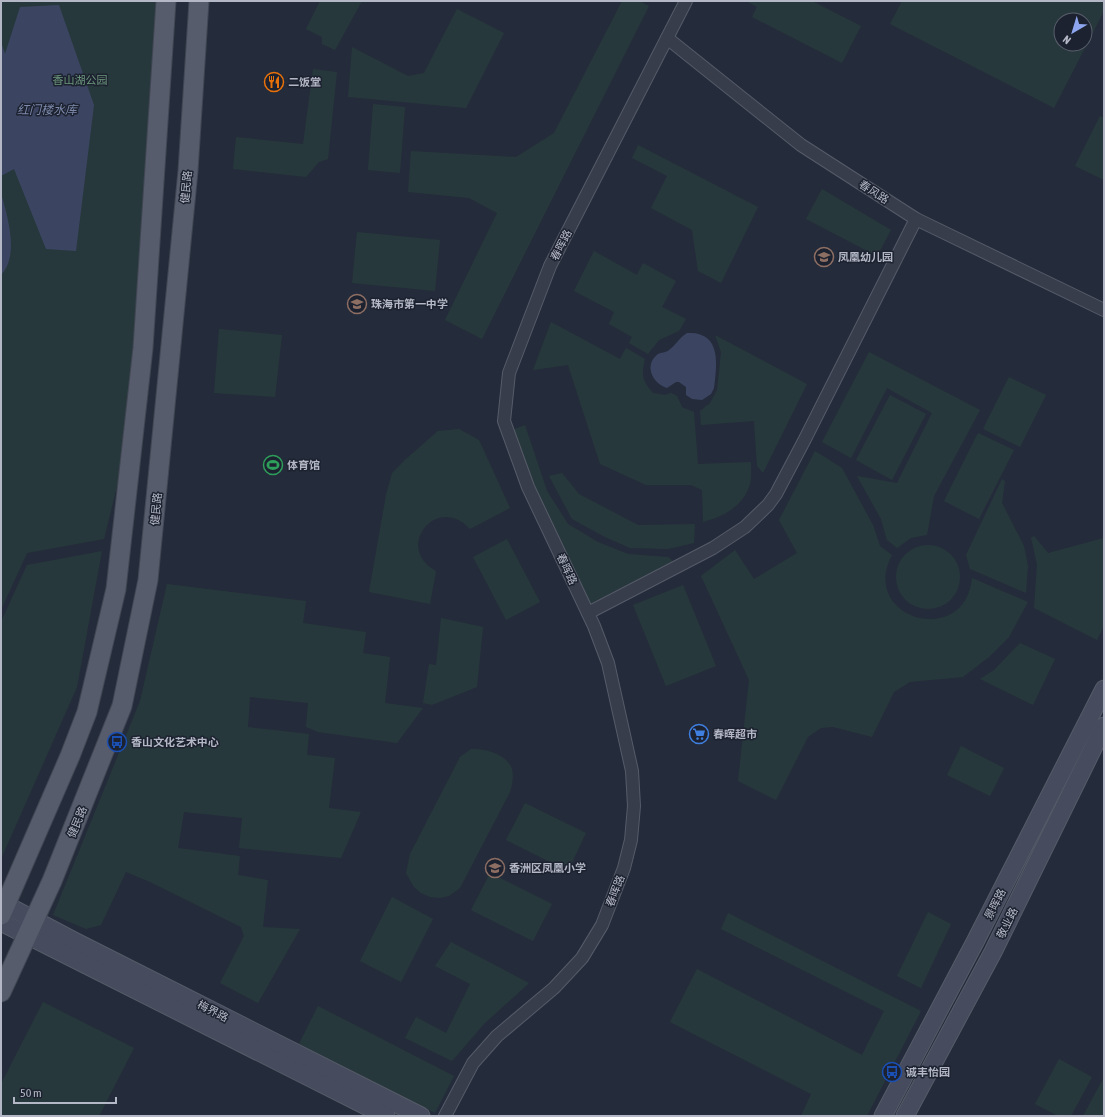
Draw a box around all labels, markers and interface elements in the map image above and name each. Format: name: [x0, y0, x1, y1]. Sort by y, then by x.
north arrow: [1053, 12, 1093, 52]
text: N: [1061, 33, 1073, 47]
restaurant icon: 二饭堂: [263, 71, 285, 93]
park label: 香山湖公园: [53, 74, 108, 86]
place label: 二饭堂: [288, 76, 321, 88]
water label: 红门楼水库: [17, 103, 79, 117]
street label: 健民路: [179, 170, 193, 204]
street label: 春风路: [857, 178, 891, 206]
street label: 春晖路: [548, 228, 574, 262]
school or university icon: 凤凰幼儿园: [813, 246, 835, 268]
place label: 凤凰幼儿园: [838, 251, 893, 263]
school or university icon: 珠海市第一中学: [346, 293, 368, 315]
place label: 珠海市第一中学: [371, 298, 448, 310]
sports icon: 体育馆: [262, 454, 284, 476]
place label: 体育馆: [287, 459, 320, 471]
street label: 健民路: [149, 492, 163, 526]
street label: 春晖路: [555, 552, 579, 586]
supermarket icon: 春晖超市: [688, 723, 710, 745]
place label: 春晖超市: [713, 728, 757, 740]
bus stop icon: 香山文化艺术中心: [106, 731, 128, 753]
place label: 香山文化艺术中心: [131, 736, 219, 748]
street label: 健民路: [65, 804, 89, 840]
school or university icon: 香洲区凤凰小学: [484, 857, 506, 879]
place label: 香洲区凤凰小学: [509, 862, 586, 874]
street label: 春晖路: [603, 873, 627, 909]
street label: 景晖路: [982, 887, 1008, 921]
street label: 敬业路: [994, 906, 1020, 940]
street label: 梅界路: [196, 998, 230, 1024]
bus stop icon: 诚丰怡园: [881, 1061, 903, 1083]
place label: 诚丰怡园: [906, 1066, 950, 1078]
scale bar: [14, 1079, 116, 1105]
text: 50 m: [20, 1086, 42, 1100]

